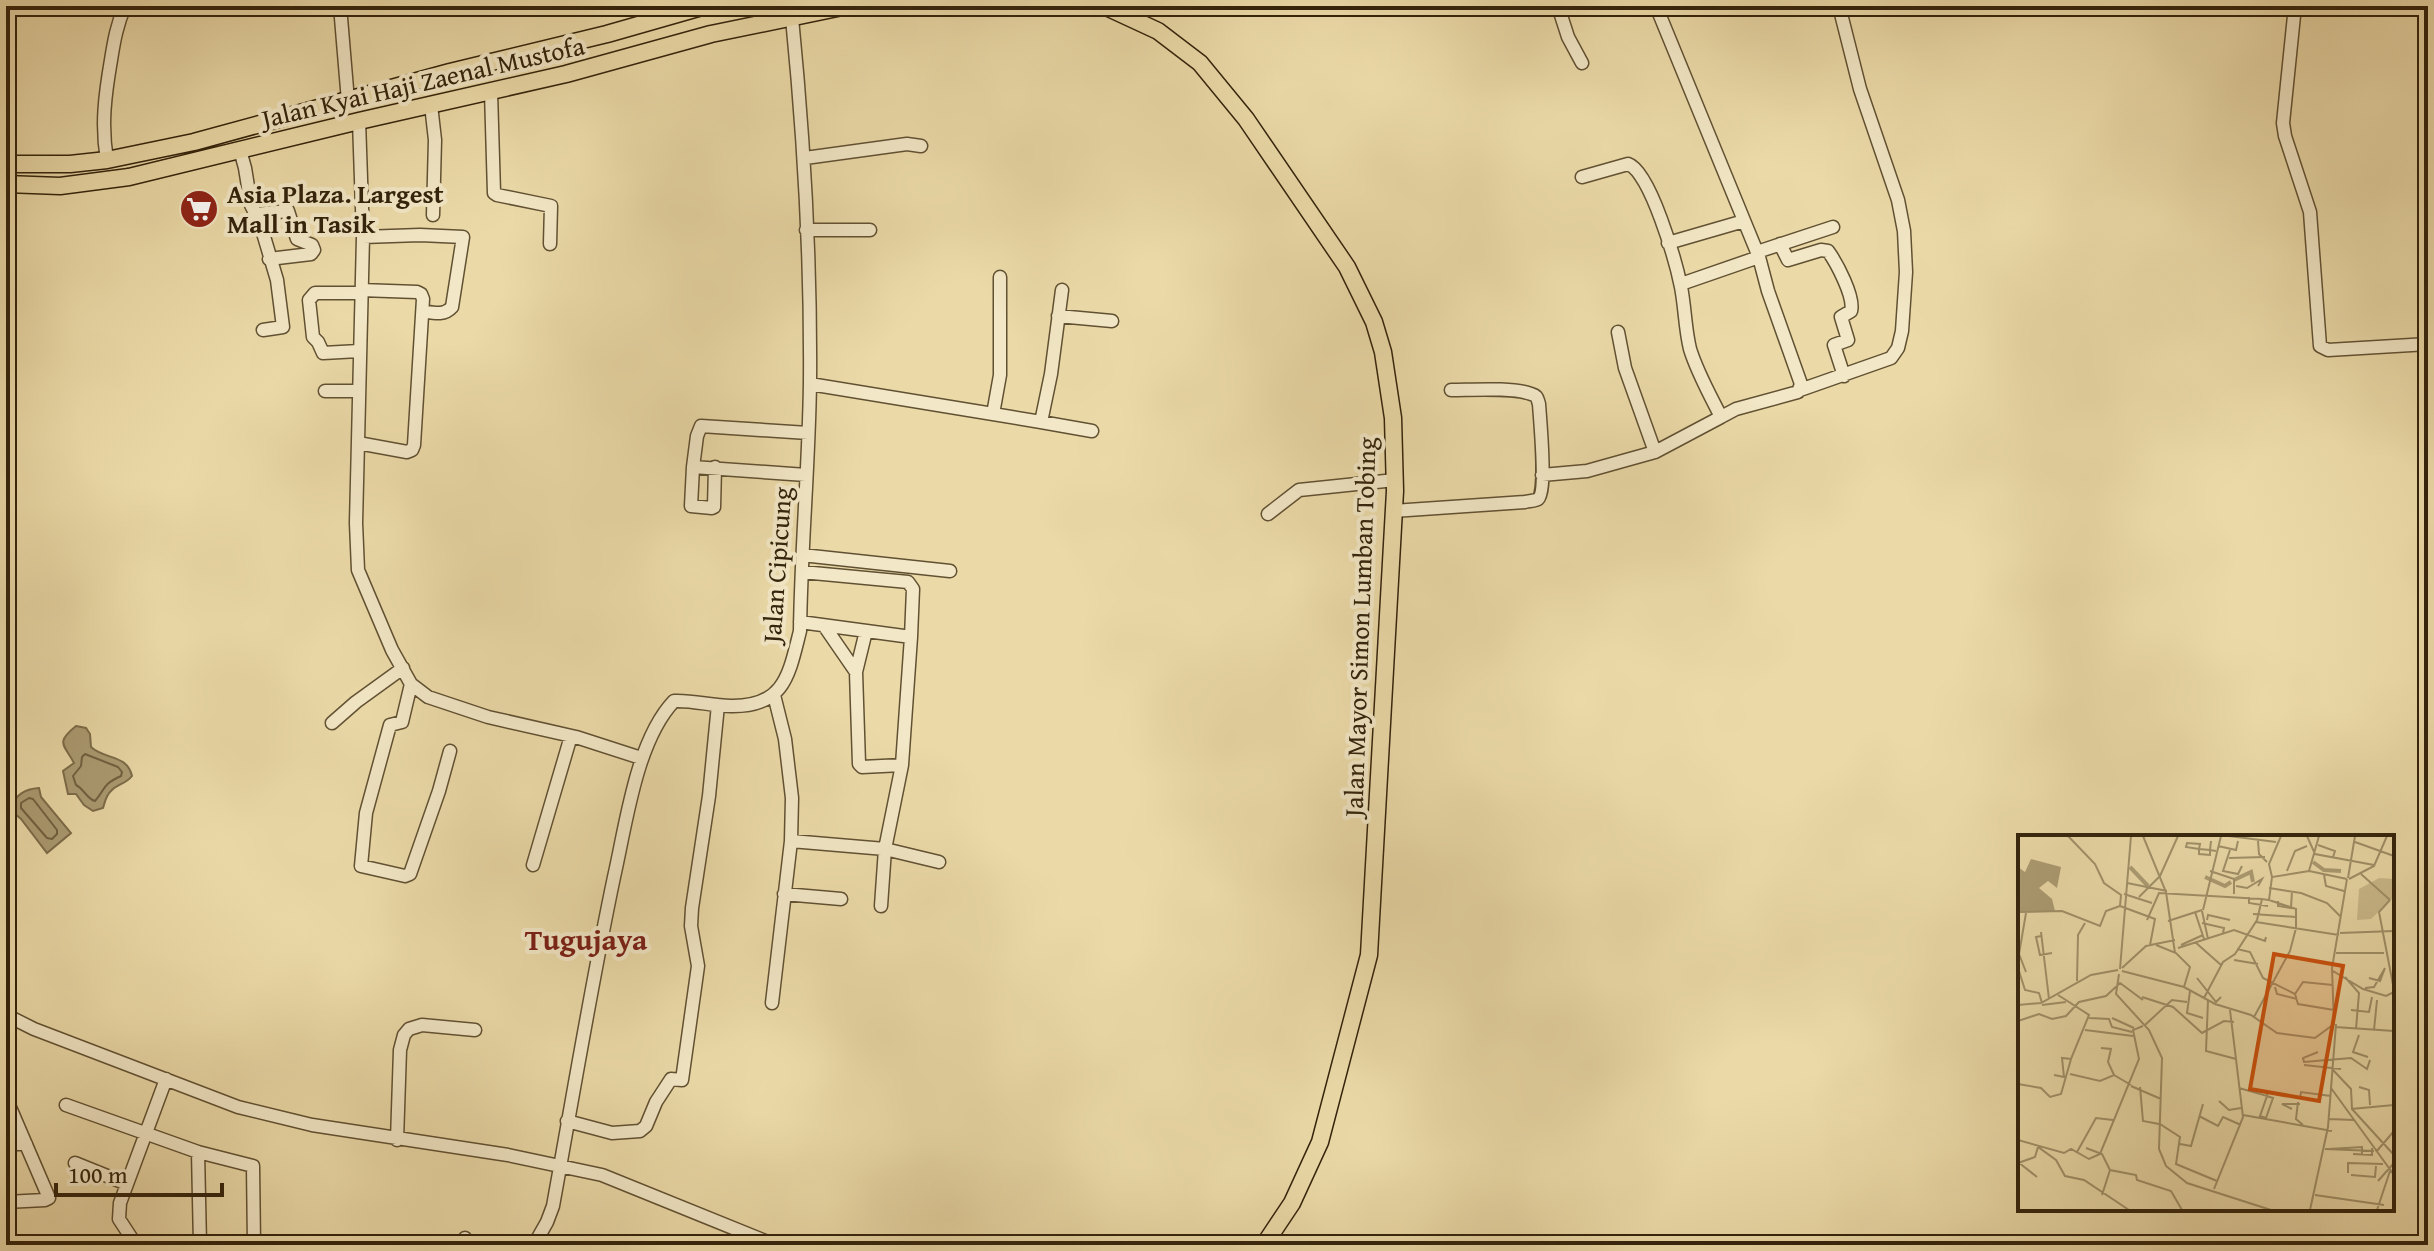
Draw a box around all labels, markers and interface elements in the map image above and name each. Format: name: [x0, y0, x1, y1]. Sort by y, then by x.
street label: Jalan Kyai Haji Zaenal Mustofa: [255, 25, 589, 138]
place label: Asia Plaza. Largest Mall in Tasik: [227, 174, 444, 243]
supermarket icon: Asia Plaza. Largest Mall in Tasik: [178, 188, 220, 230]
street label: Jalan Mayor Simon Lumban Tobing: [1333, 436, 1386, 821]
street label: Jalan Cipicung: [751, 486, 801, 647]
inset map: [2018, 835, 2394, 1211]
district label: Tugujaya: [525, 917, 648, 961]
scale bar: [56, 1147, 222, 1197]
text: 100 m: [68, 1157, 128, 1192]

